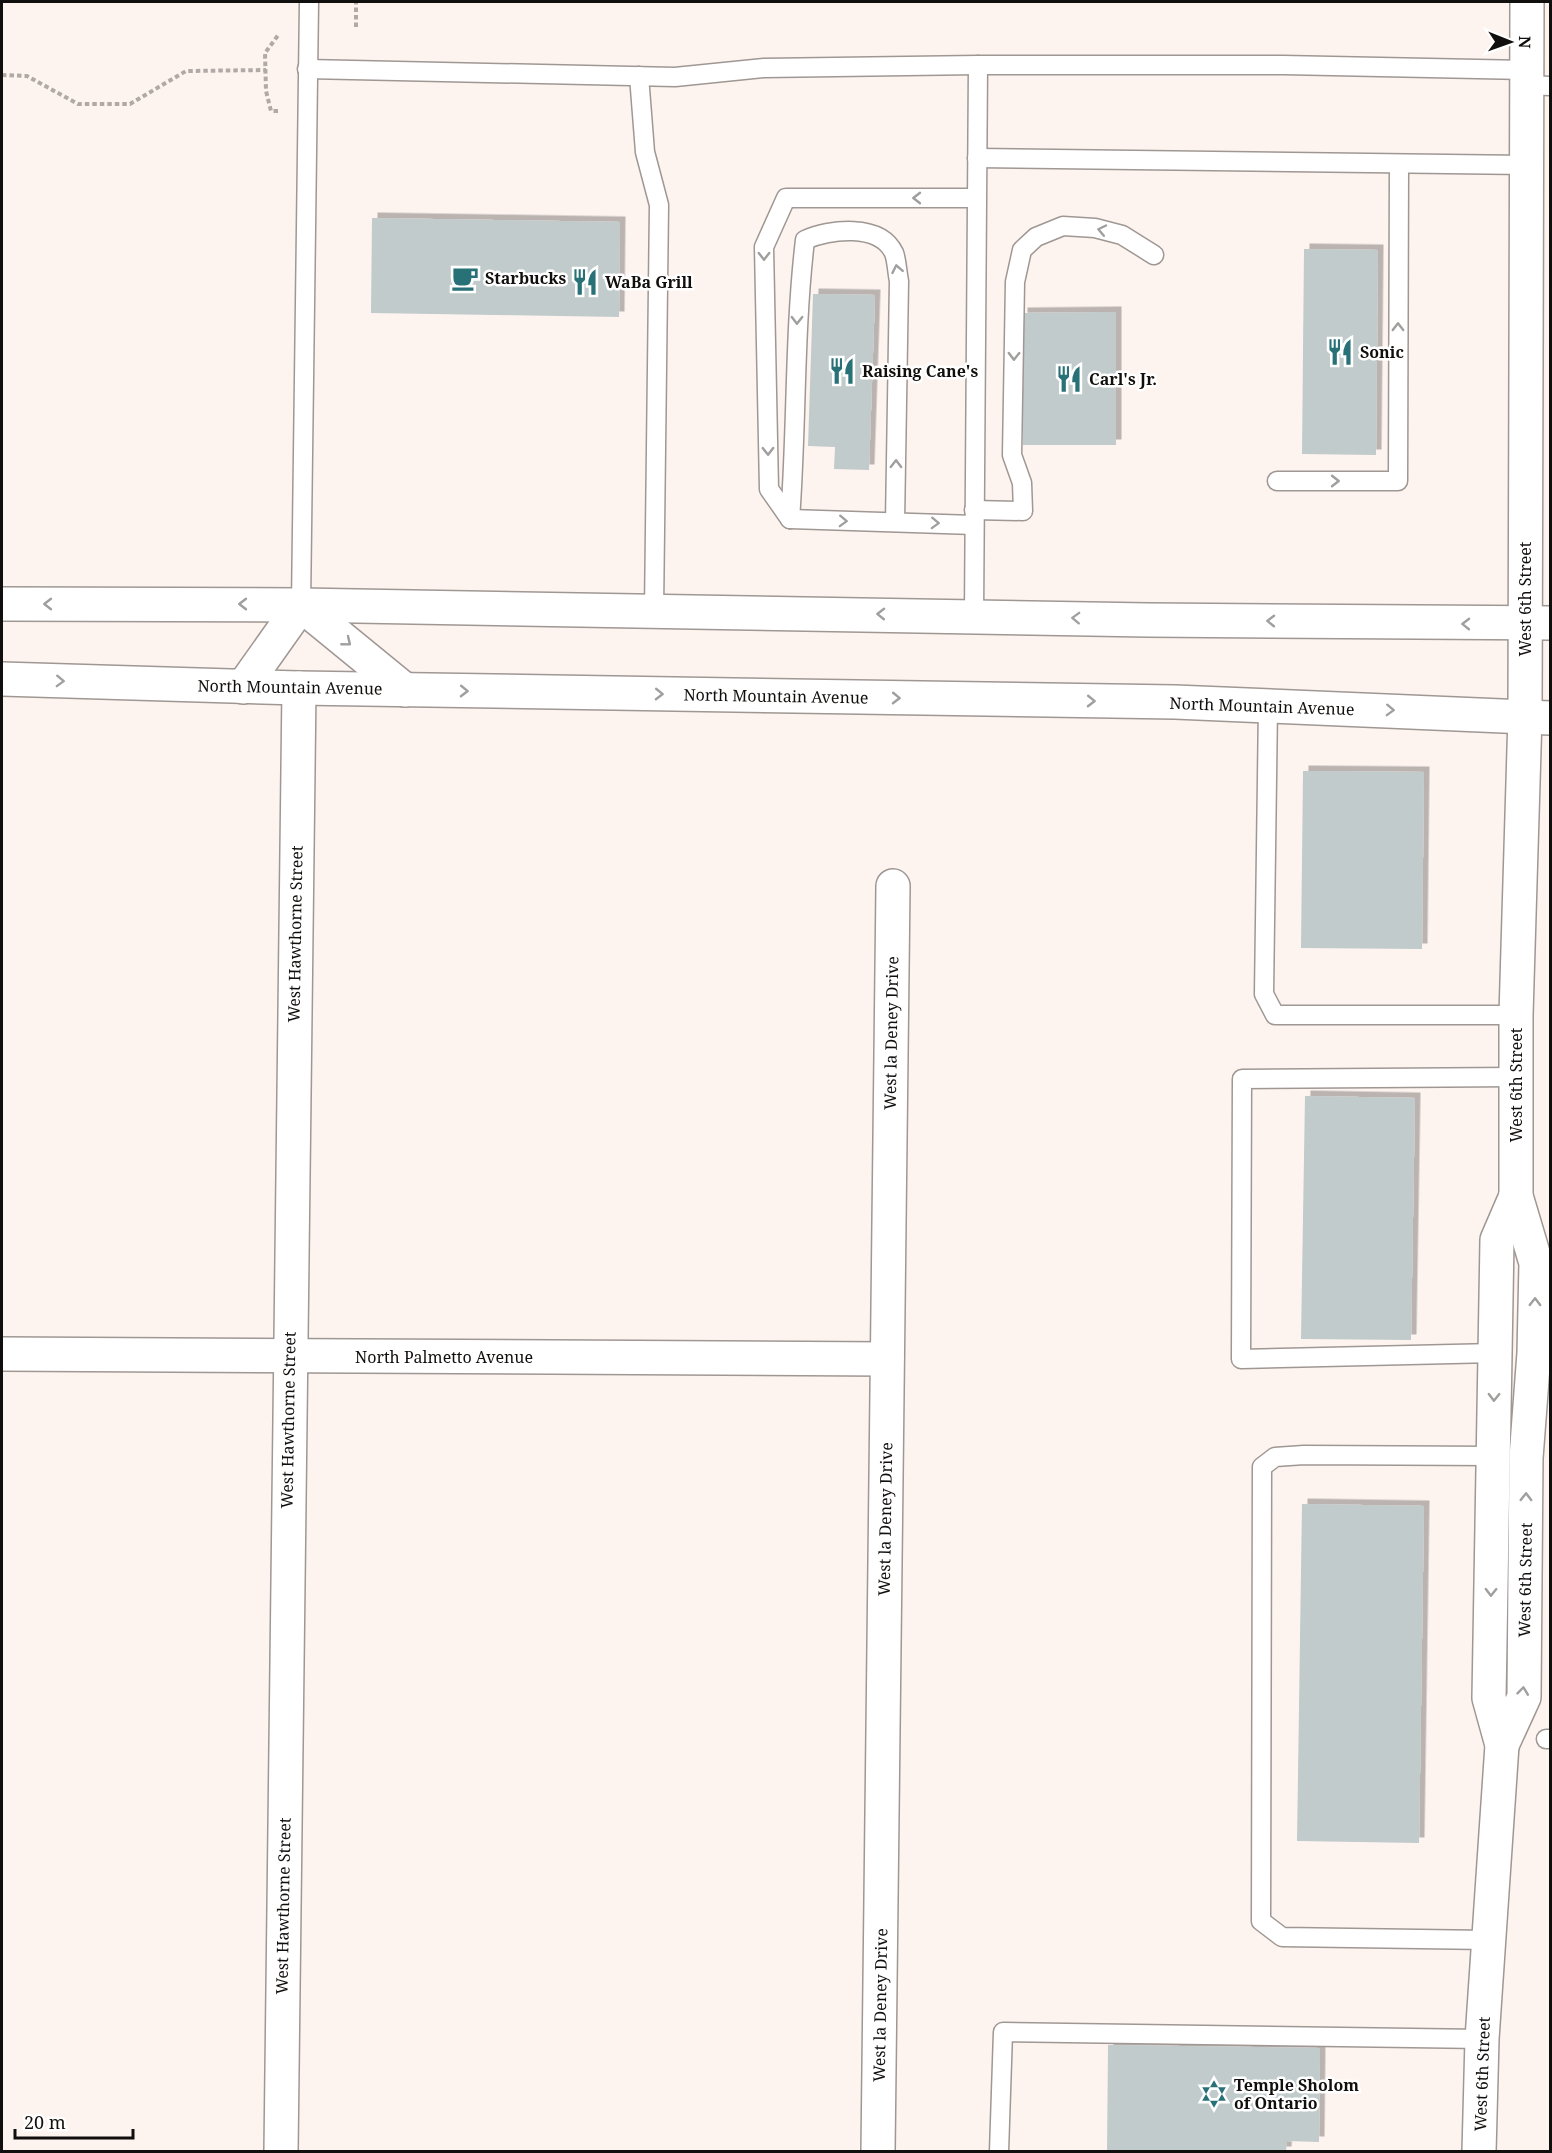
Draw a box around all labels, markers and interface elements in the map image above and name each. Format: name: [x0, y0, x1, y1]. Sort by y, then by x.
north arrow: [1480, 12, 1540, 72]
text: N: [1514, 36, 1536, 49]
one-way arrow: [913, 192, 922, 204]
one-way arrow: [1097, 224, 1107, 237]
one-way arrow: [758, 252, 770, 261]
cafe icon: Starbucks: [450, 263, 480, 293]
one-way arrow: [891, 264, 904, 274]
place label: Starbucks: [485, 267, 566, 289]
restaurant icon: WaBa Grill: [570, 267, 600, 297]
place label: WaBa Grill: [605, 271, 693, 293]
one-way arrow: [791, 316, 803, 325]
one-way arrow: [1392, 323, 1404, 332]
restaurant icon: Sonic: [1325, 337, 1355, 367]
place label: Sonic: [1360, 341, 1404, 363]
one-way arrow: [1008, 352, 1020, 361]
restaurant icon: Raising Cane's: [827, 356, 857, 386]
place label: Raising Cane's: [862, 360, 979, 382]
restaurant icon: Carl's Jr.: [1054, 364, 1084, 394]
place label: Carl's Jr.: [1089, 368, 1157, 390]
one-way arrow: [762, 447, 774, 456]
one-way arrow: [890, 459, 902, 468]
one-way arrow: [1331, 475, 1340, 487]
one-way arrow: [838, 514, 847, 527]
one-way arrow: [930, 517, 939, 530]
street label: West 6th Street: [1514, 541, 1536, 656]
one-way arrow: [43, 598, 52, 610]
one-way arrow: [238, 598, 247, 611]
one-way arrow: [876, 608, 885, 620]
one-way arrow: [1071, 612, 1080, 624]
one-way arrow: [1266, 615, 1275, 628]
one-way arrow: [1461, 618, 1470, 630]
one-way arrow: [340, 634, 351, 645]
street label: North Mountain Avenue: [197, 674, 383, 700]
one-way arrow: [55, 675, 64, 687]
street label: North Mountain Avenue: [683, 683, 869, 709]
one-way arrow: [459, 685, 468, 697]
one-way arrow: [654, 688, 663, 700]
one-way arrow: [891, 692, 900, 704]
street label: North Mountain Avenue: [1169, 692, 1355, 720]
one-way arrow: [1086, 695, 1095, 707]
one-way arrow: [1385, 704, 1394, 717]
street label: West Hawthorne Street: [282, 845, 308, 1023]
street label: West la Deney Drive: [879, 956, 903, 1110]
street label: West 6th Street: [1505, 1027, 1527, 1142]
one-way arrow: [1529, 1297, 1541, 1306]
street label: West Hawthorne Street: [275, 1331, 301, 1509]
street label: North Palmetto Avenue: [355, 1346, 533, 1368]
one-way arrow: [1488, 1393, 1501, 1402]
street label: West la Deney Drive: [873, 1442, 897, 1596]
one-way arrow: [1520, 1492, 1532, 1501]
street label: West 6th Street: [1513, 1522, 1537, 1638]
one-way arrow: [1484, 1588, 1497, 1597]
one-way arrow: [1516, 1687, 1529, 1696]
street label: West Hawthorne Street: [270, 1817, 296, 1995]
street label: West la Deney Drive: [868, 1928, 892, 2082]
street label: West 6th Street: [1469, 2016, 1495, 2132]
place label: Temple Sholom of Ontario: [1234, 2074, 1359, 2114]
synagogue icon: Temple Sholom of Ontario: [1199, 2079, 1229, 2109]
scale bar: [15, 2102, 134, 2140]
text: 20 m: [24, 2110, 66, 2134]

